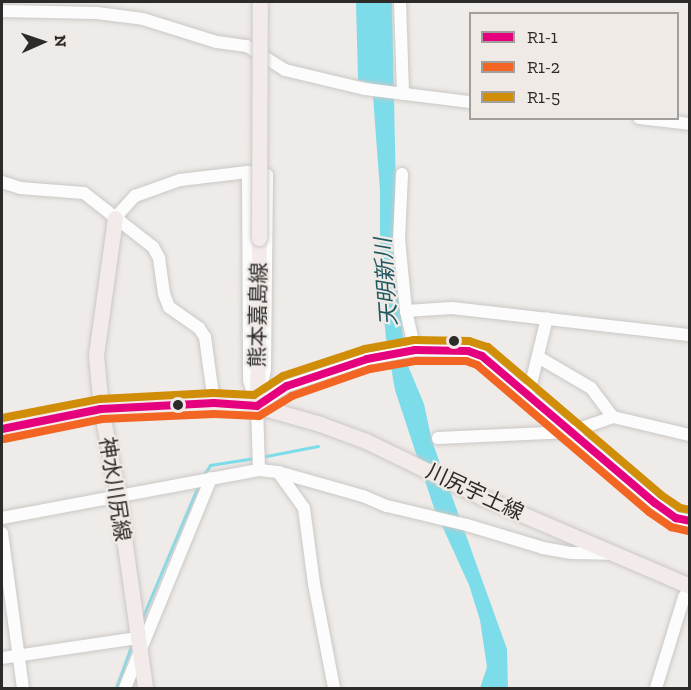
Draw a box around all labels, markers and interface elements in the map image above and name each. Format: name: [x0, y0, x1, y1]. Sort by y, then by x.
north arrow: [12, 12, 72, 72]
legend: [469, 12, 679, 120]
text: R1-1: [527, 26, 558, 48]
text: N: [51, 34, 70, 48]
text: R1-2: [527, 56, 560, 78]
text: R1-5: [527, 86, 560, 108]
water label: 天明新川: [370, 237, 402, 327]
street label: 熊本嘉島線: [244, 262, 272, 368]
unlabelled marker: [448, 335, 460, 347]
unlabelled marker: [172, 399, 184, 411]
street label: 神水川尻線: [94, 435, 136, 543]
street label: 川尻宇土線: [422, 458, 528, 526]

